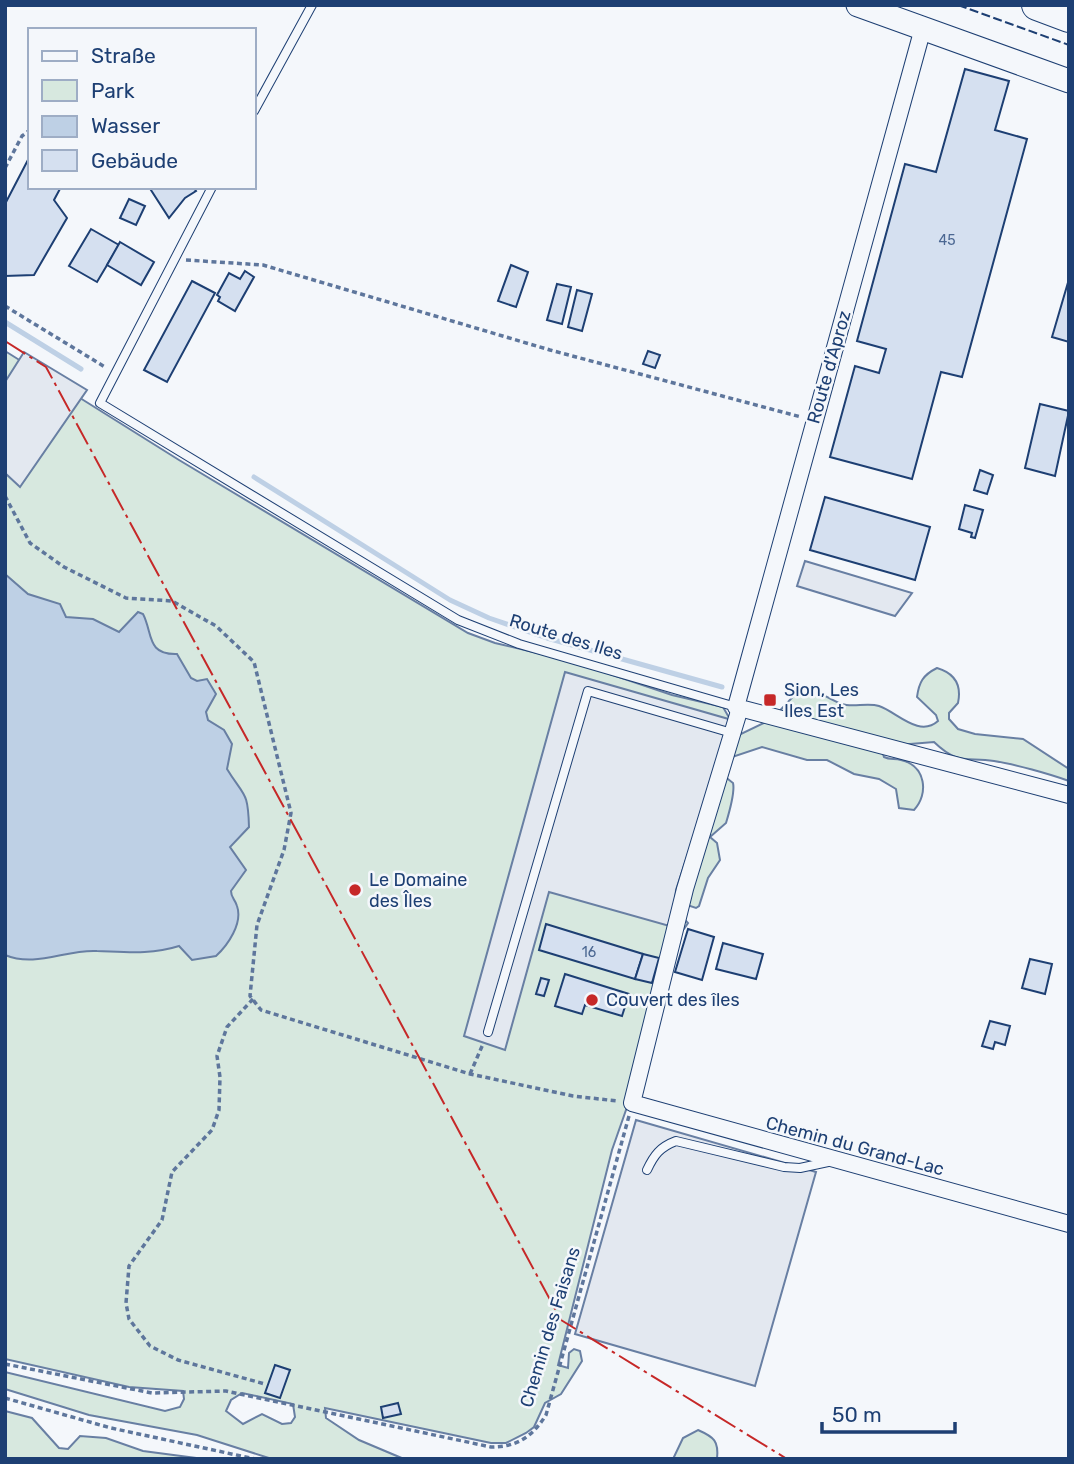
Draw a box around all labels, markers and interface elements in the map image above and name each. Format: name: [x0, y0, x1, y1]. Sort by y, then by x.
legend: [28, 28, 256, 189]
text: Straße: [91, 43, 156, 68]
text: Park: [91, 78, 135, 103]
text: Wasser: [91, 113, 160, 138]
text: Gebäude: [91, 148, 178, 173]
house number: 45: [938, 232, 956, 249]
street label: Route d'Aproz: [802, 308, 856, 426]
street label: Route des Iles: [507, 609, 625, 665]
place label: Sion, Les Iles Est: [784, 679, 859, 722]
marker: Sion, Les Iles Est: [762, 692, 778, 708]
place label: Le Domaine des Îles: [369, 869, 467, 912]
marker: Le Domaine des Îles: [347, 882, 363, 898]
house number: 16: [582, 944, 596, 961]
place label: Couvert des îles: [606, 989, 740, 1011]
marker: Couvert des îles: [584, 992, 600, 1008]
street label: Chemin du Grand-Lac: [763, 1112, 947, 1180]
street label: Chemin des Faisans: [515, 1244, 585, 1410]
scale bar: [822, 1390, 955, 1434]
text: 50 m: [832, 1402, 882, 1427]

